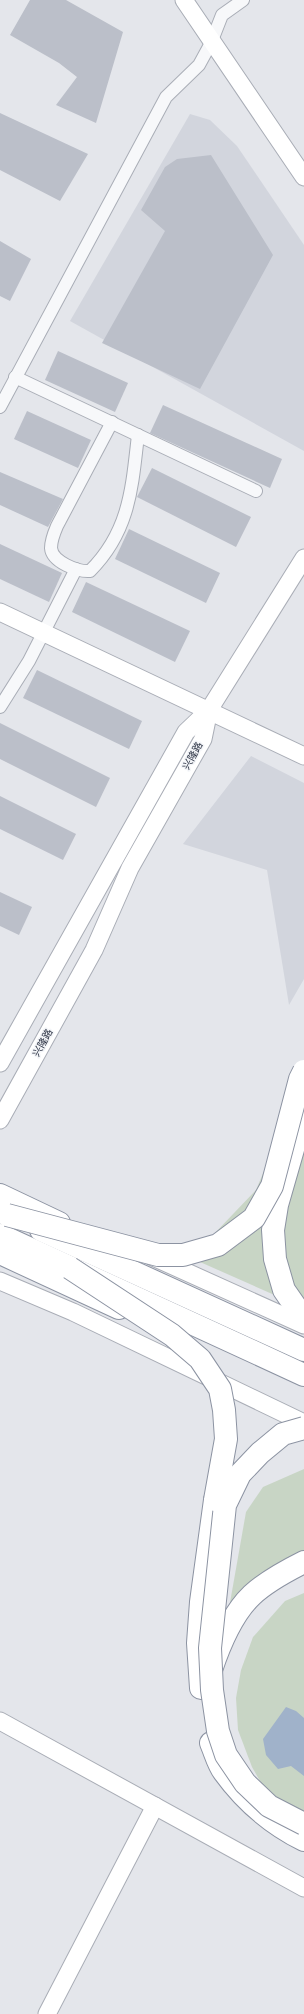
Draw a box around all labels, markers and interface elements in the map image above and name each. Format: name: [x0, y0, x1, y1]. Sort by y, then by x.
street label: 兴隆路: [180, 739, 206, 773]
street label: 兴隆路: [30, 1026, 56, 1060]

